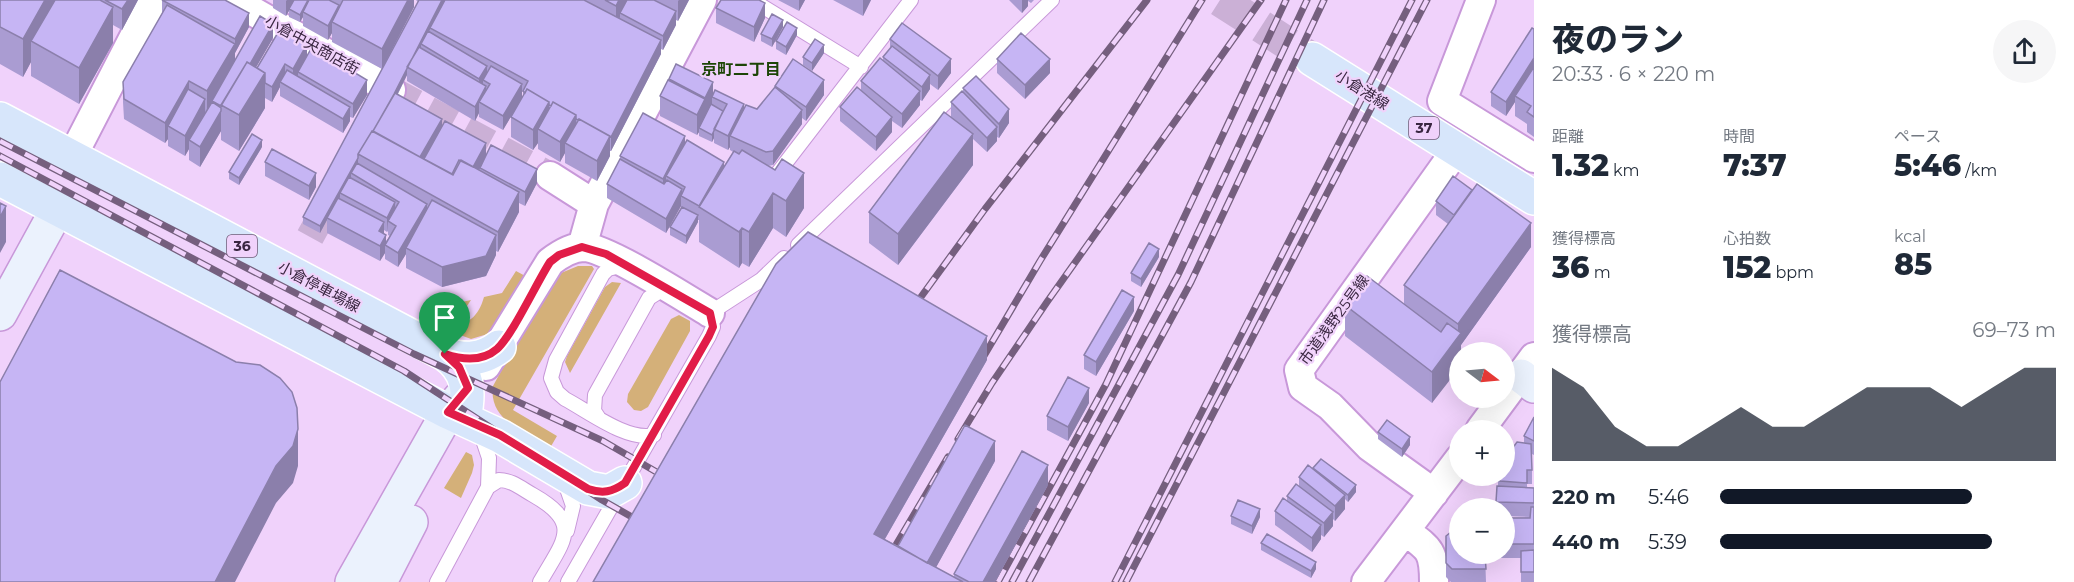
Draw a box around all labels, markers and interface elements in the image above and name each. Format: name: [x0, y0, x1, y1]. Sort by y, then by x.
street label: 小倉中央商店街: [262, 11, 363, 78]
text: 夜のラン: [1552, 19, 1684, 59]
button: share: [1993, 20, 2056, 83]
district label: 京町二丁目: [701, 60, 781, 79]
text: 20:33 · 6 × 220 m: [1552, 62, 1715, 86]
street label: 小倉港線: [1332, 66, 1393, 114]
road number: 37: [1409, 117, 1439, 139]
text: 距離: [1552, 127, 1584, 146]
text: 時間: [1723, 127, 1755, 146]
text: ペース: [1894, 127, 1941, 146]
text: 1.32: [1552, 147, 1609, 184]
text: 7:37: [1723, 147, 1787, 184]
text: 5:46: [1894, 147, 1961, 184]
text: km: [1609, 161, 1639, 180]
text: /km: [1961, 161, 1997, 180]
text: kcal: [1894, 227, 1926, 246]
text: 獲得標高: [1552, 229, 1616, 248]
text: 心拍数: [1723, 229, 1771, 248]
road number: 36: [227, 235, 257, 257]
text: 85: [1894, 246, 1932, 283]
text: 36: [1552, 249, 1590, 286]
text: 152: [1723, 249, 1771, 286]
street label: 小倉停車場線: [275, 257, 363, 316]
text: m: [1590, 263, 1611, 282]
text: bpm: [1771, 263, 1814, 282]
street label: 市道浅野25号線: [1294, 271, 1373, 369]
pin: [419, 292, 470, 354]
icon: arrive: [428, 301, 461, 334]
text: 69–73 m: [1972, 318, 2056, 342]
text: 獲得標高: [1552, 322, 1632, 346]
north arrow: [1449, 342, 1515, 408]
map controls: [1449, 342, 1515, 564]
button: +: [1449, 420, 1515, 486]
text: 220 m: [1552, 485, 1616, 509]
text: 5:46: [1648, 485, 1689, 509]
button: −: [1449, 498, 1515, 564]
text: 440 m: [1552, 530, 1620, 554]
text: 5:39: [1648, 530, 1687, 554]

